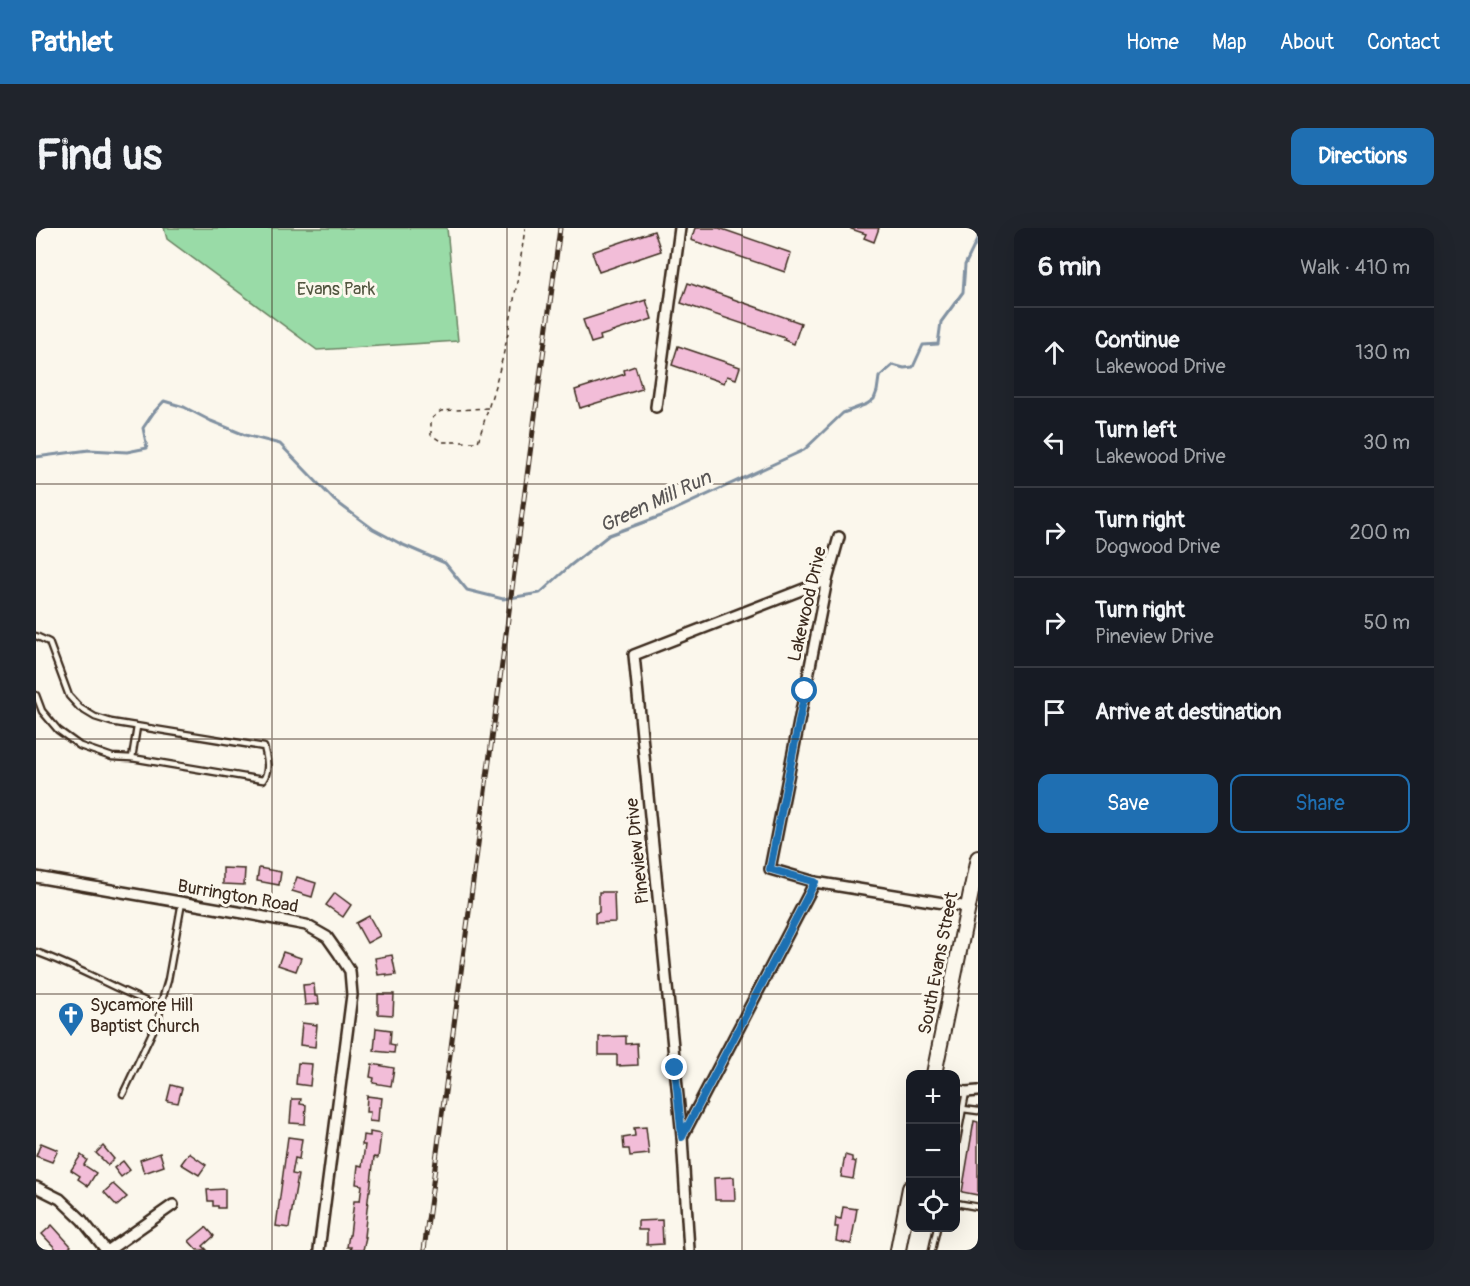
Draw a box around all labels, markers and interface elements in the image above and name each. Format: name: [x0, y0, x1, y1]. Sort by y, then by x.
text: Pathlet: [30, 25, 113, 60]
text: Home: [1126, 29, 1179, 56]
text: Map: [1212, 29, 1247, 56]
text: About: [1280, 29, 1334, 56]
text: Contact: [1367, 29, 1440, 56]
button: Directions: [1291, 128, 1434, 185]
text: Find us: [36, 130, 162, 182]
text: 6 min: [1038, 251, 1101, 283]
text: Walk · 410 m: [1300, 255, 1410, 280]
park label: Evans Park: [297, 278, 376, 301]
text: Continue: [1095, 326, 1179, 354]
icon: ahead: [1038, 336, 1071, 369]
text: 130 m: [1355, 340, 1410, 365]
text: Lakewood Drive: [1095, 354, 1226, 379]
text: Turn left: [1095, 416, 1177, 444]
icon: left: [1038, 426, 1071, 459]
text: 30 m: [1363, 430, 1410, 455]
text: Lakewood Drive: [1095, 444, 1226, 469]
water label: Green Mill Run: [596, 464, 716, 538]
text: Turn right: [1095, 506, 1185, 534]
icon: right: [1038, 516, 1071, 549]
text: 200 m: [1349, 520, 1410, 545]
text: Dogwood Drive: [1095, 534, 1220, 559]
street label: Lakewood Drive: [783, 544, 832, 664]
text: Turn right: [1095, 596, 1185, 624]
icon: right: [1038, 606, 1071, 639]
text: 50 m: [1363, 610, 1410, 635]
text: Pineview Drive: [1095, 624, 1214, 649]
route start: [791, 677, 817, 703]
icon: arrive: [1038, 696, 1071, 729]
text: Arrive at destination: [1095, 698, 1281, 726]
button: Save: [1038, 774, 1218, 833]
button: Share: [1230, 774, 1410, 833]
street label: Pineview Drive: [620, 797, 655, 905]
street label: Burrington Road: [176, 875, 300, 918]
street label: South Evans Street: [913, 889, 964, 1036]
place label: Sycamore Hill Baptist Church: [90, 994, 199, 1038]
church icon: Sycamore Hill Baptist Church: [56, 1000, 86, 1038]
route end: [661, 1054, 687, 1080]
map controls: [906, 1070, 960, 1232]
button: +: [906, 1070, 960, 1124]
button: −: [906, 1124, 960, 1178]
button: locate: [906, 1178, 960, 1232]

